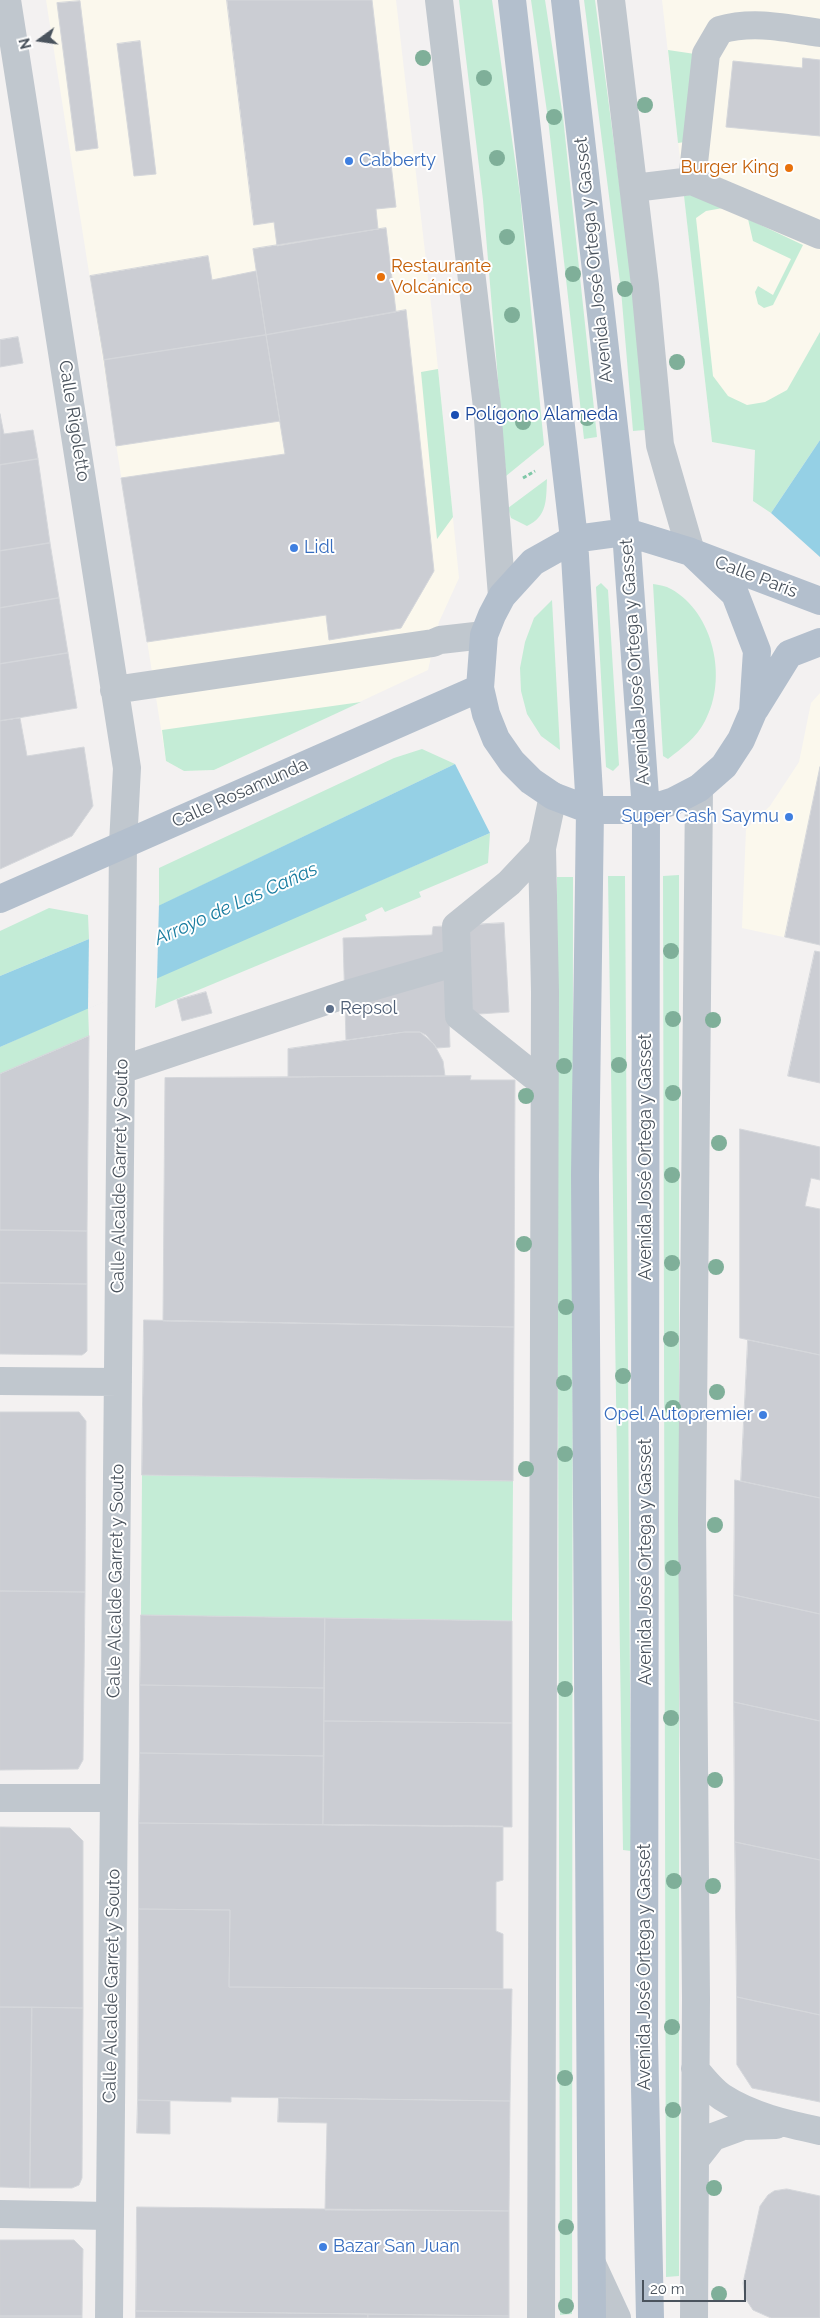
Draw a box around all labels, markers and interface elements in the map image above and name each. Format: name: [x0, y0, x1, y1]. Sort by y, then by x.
north arrow: [15, 15, 65, 65]
text: N: [16, 37, 35, 51]
street label: Avenida José Ortega y Gasset: [570, 136, 618, 384]
place label: Cabberty: [359, 150, 436, 172]
marker: Cabberty: [343, 155, 355, 167]
place label: Burger King: [681, 157, 779, 179]
marker: Burger King: [783, 162, 795, 174]
place label: Restaurante Volcánico: [391, 256, 491, 298]
marker: Restaurante Volcánico: [375, 271, 387, 283]
street label: Calle Rigoletto: [54, 359, 94, 483]
place label: Polígono Alameda: [465, 404, 618, 426]
marker: Polígono Alameda: [449, 409, 461, 421]
place label: Lidl: [304, 537, 335, 559]
street label: Avenida José Ortega y Gasset: [616, 538, 654, 786]
marker: Lidl: [288, 542, 300, 554]
street label: Calle París: [712, 551, 800, 603]
street label: Calle Rosamunda: [169, 753, 311, 833]
place label: Super Cash Saymu: [621, 806, 779, 828]
marker: Super Cash Saymu: [783, 811, 795, 823]
water label: Arroyo de Las Cañas: [151, 858, 321, 950]
place label: Repsol: [340, 998, 397, 1020]
marker: Repsol: [324, 1003, 336, 1015]
street label: Avenida José Ortega y Gasset: [635, 1033, 657, 1281]
street label: Calle Alcalde Garret y Souto: [107, 1059, 133, 1293]
place label: Opel Autopremier: [604, 1404, 753, 1426]
marker: Opel Autopremier: [757, 1409, 769, 1421]
street label: Avenida José Ortega y Gasset: [635, 1438, 657, 1686]
street label: Calle Alcalde Garret y Souto: [103, 1464, 129, 1698]
street label: Avenida José Ortega y Gasset: [634, 1843, 656, 2091]
street label: Calle Alcalde Garret y Souto: [99, 1869, 125, 2103]
place label: Bazar San Juan: [333, 2236, 460, 2258]
marker: Bazar San Juan: [317, 2241, 329, 2253]
scale bar: [645, 2270, 749, 2302]
text: 20 m: [650, 2280, 685, 2298]

